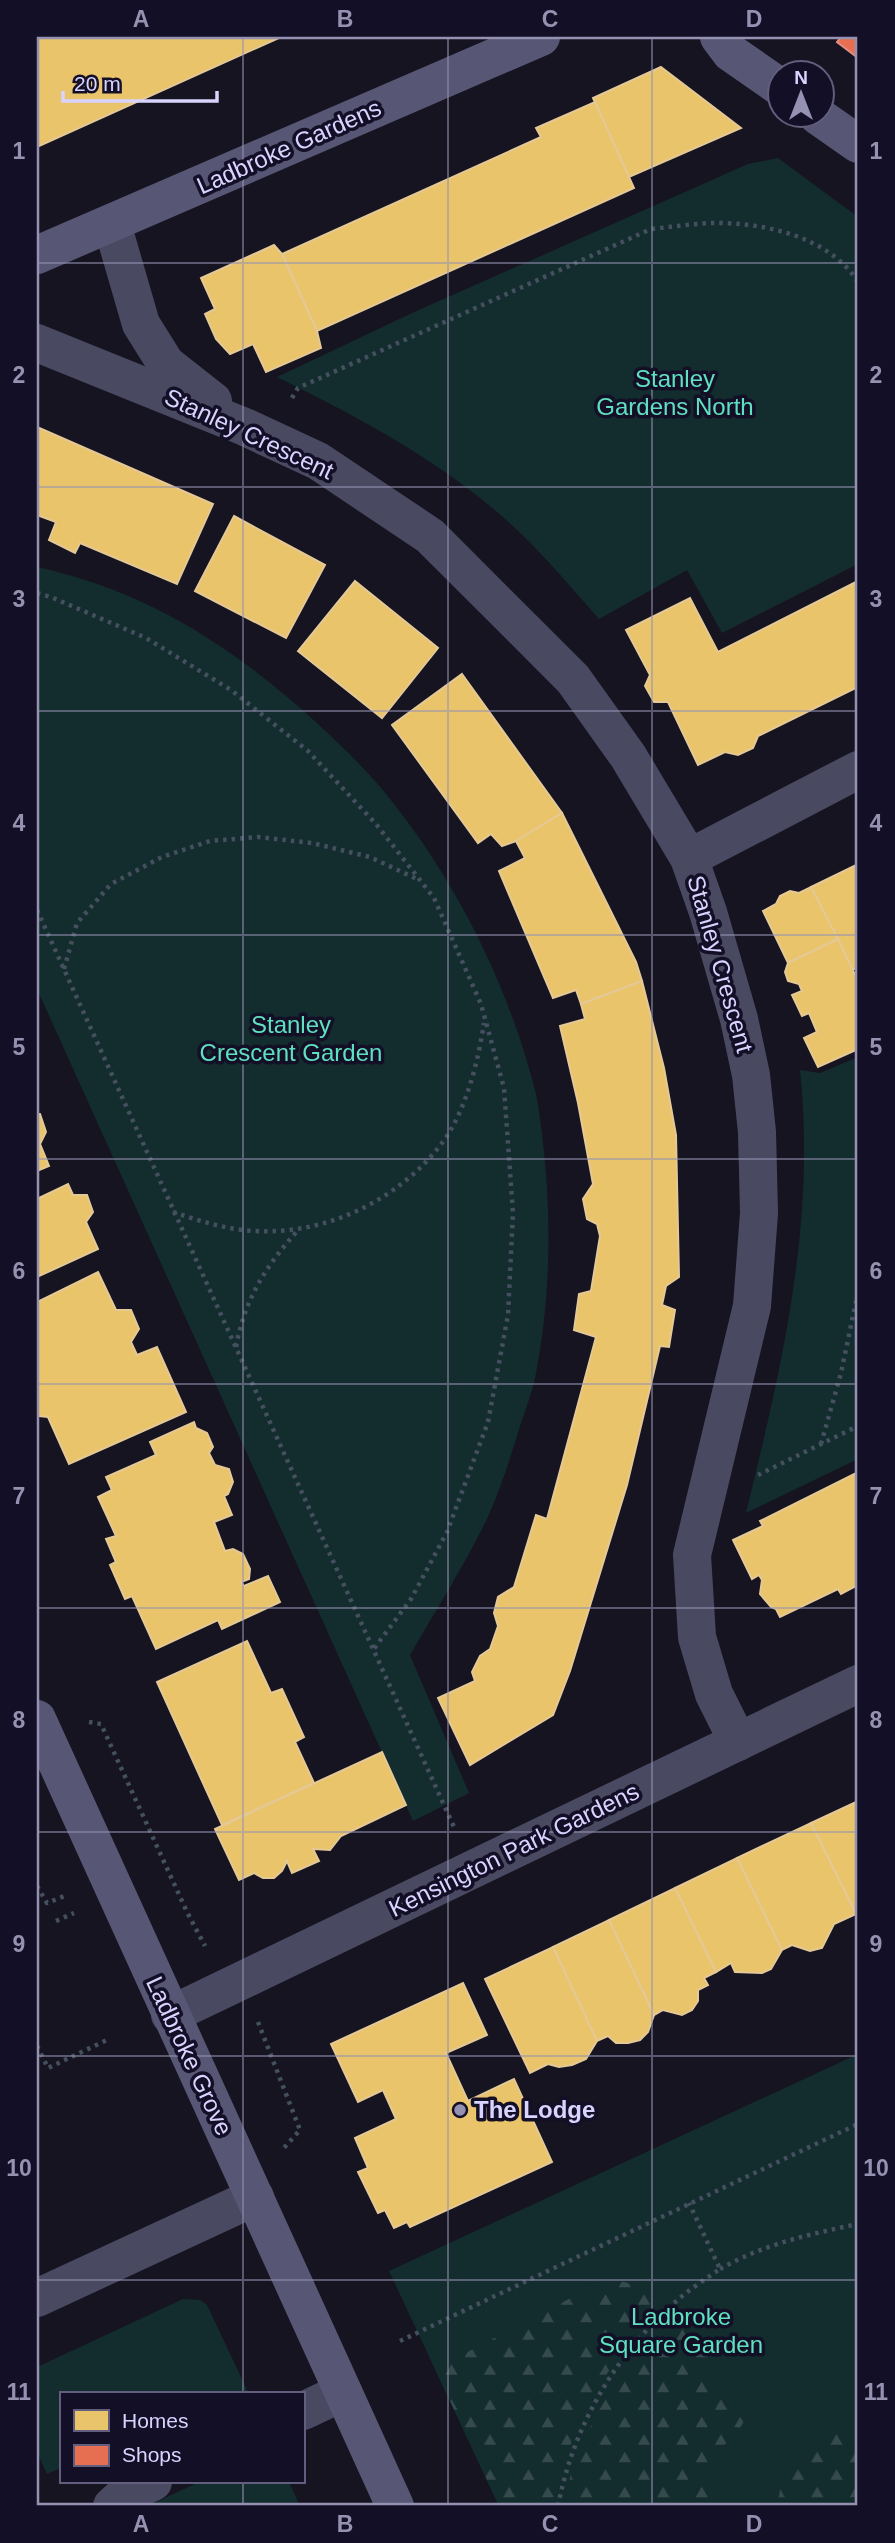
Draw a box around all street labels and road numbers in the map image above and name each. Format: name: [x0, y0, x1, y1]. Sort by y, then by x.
street label: Ladbroke Gardens: [193, 94, 385, 199]
street label: Stanley Crescent: [161, 383, 338, 485]
street label: Stanley Crescent: [682, 872, 759, 1056]
street label: Kensington Park Gardens: [384, 1777, 643, 1922]
street label: Ladbroke Grove: [141, 1972, 238, 2139]

